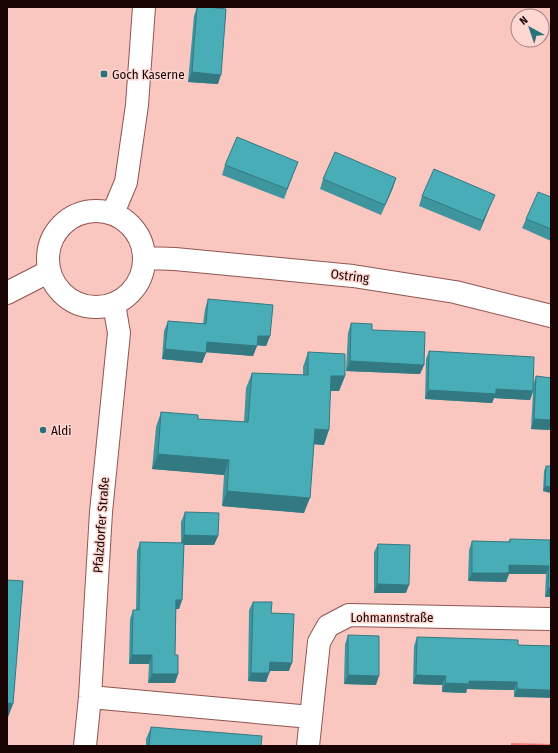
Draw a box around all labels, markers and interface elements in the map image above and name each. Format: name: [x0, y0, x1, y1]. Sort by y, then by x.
north arrow: [510, 8, 550, 48]
text: N: [517, 14, 531, 28]
place label: Goch Kaserne: [112, 67, 185, 82]
marker: Goch Kaserne: [99, 69, 109, 79]
street label: Ostring: [330, 266, 371, 286]
place label: Aldi: [51, 423, 71, 438]
marker: Aldi: [38, 425, 48, 435]
street label: Pfalzdorfer Straße: [90, 477, 112, 573]
street label: Lohmannstraße: [351, 610, 433, 625]

